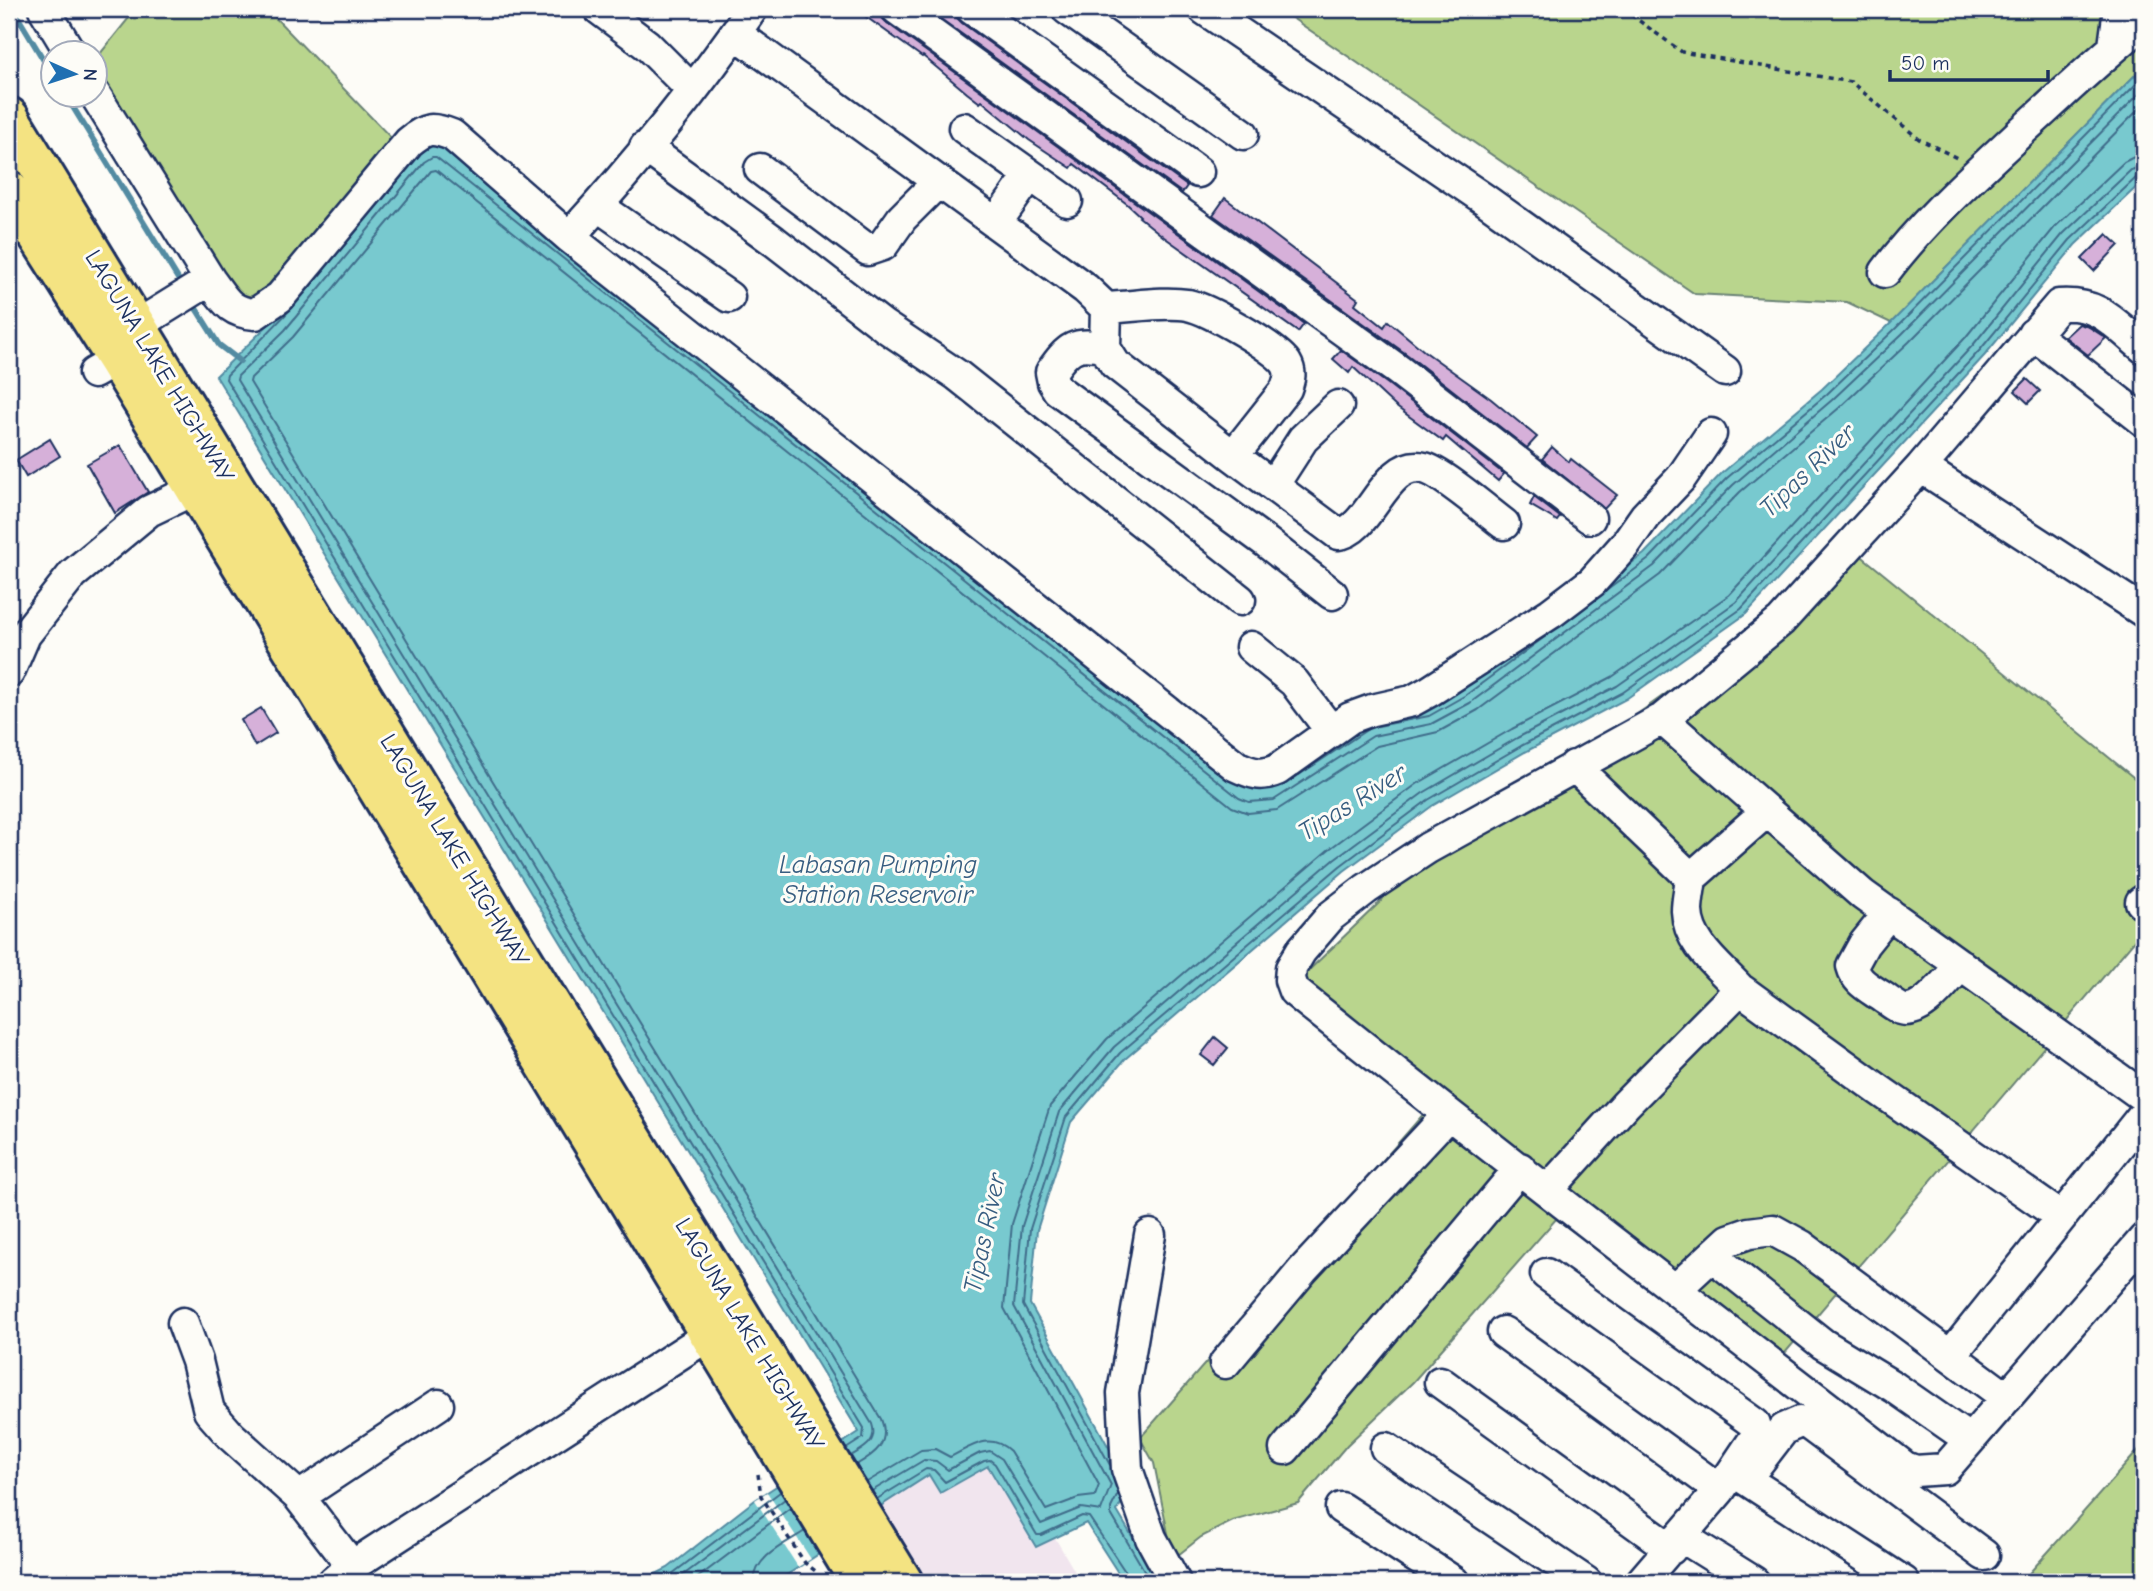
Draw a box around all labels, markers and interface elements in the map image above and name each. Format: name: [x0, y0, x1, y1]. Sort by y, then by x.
north arrow: [38, 38, 108, 108]
scale bar: [1890, 38, 2048, 82]
text: 50 m: [1901, 51, 1950, 75]
text: N: [79, 68, 101, 82]
street label: LAGUNA LAKE HIGHWAY: [79, 245, 241, 488]
water label: Tipas River: [1754, 417, 1863, 524]
street label: LAGUNA LAKE HIGHWAY: [374, 729, 536, 972]
water label: Tipas River: [1293, 757, 1413, 848]
water label: Labasan Pumping Station Reservoir: [779, 850, 977, 910]
water label: Tipas River: [958, 1169, 1013, 1296]
street label: LAGUNA LAKE HIGHWAY: [669, 1213, 831, 1456]

